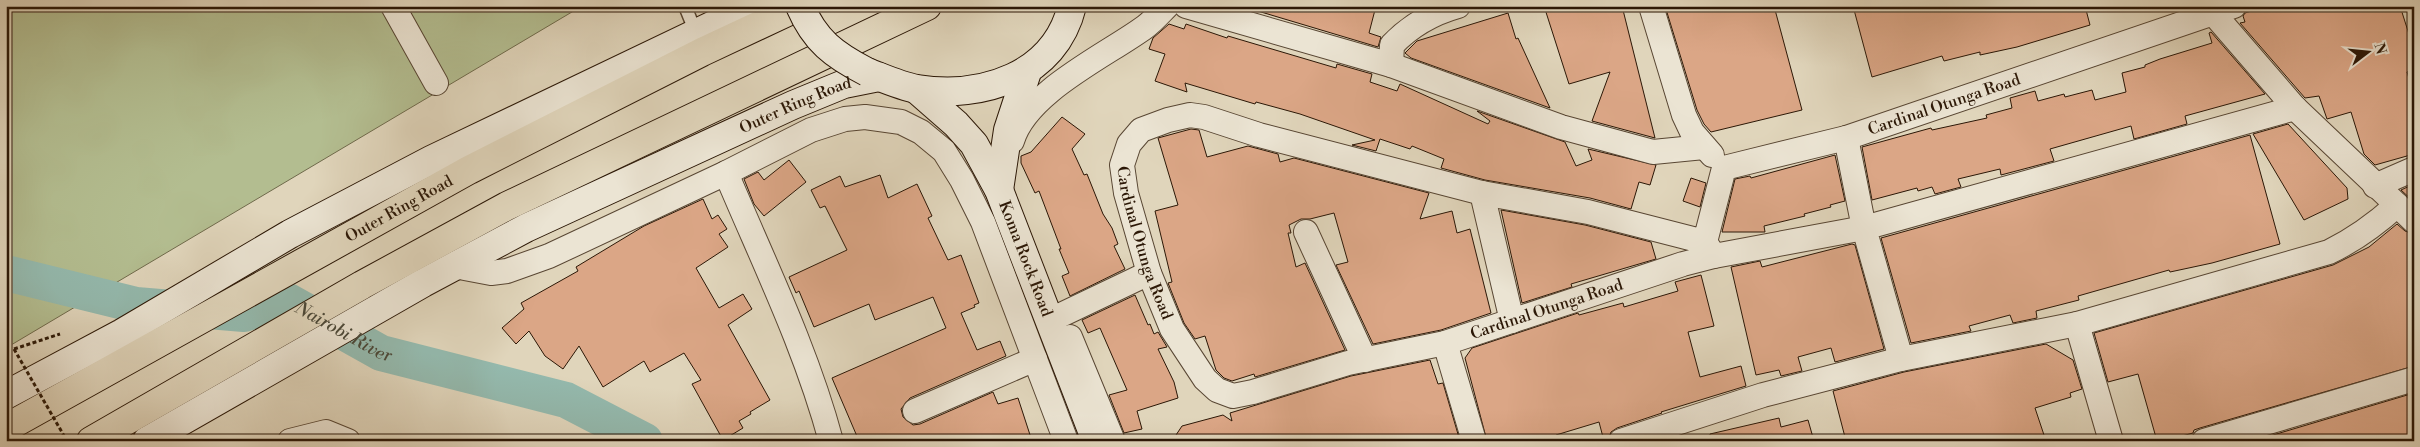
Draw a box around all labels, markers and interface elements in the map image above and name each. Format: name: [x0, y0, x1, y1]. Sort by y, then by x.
north arrow: [2342, 28, 2392, 78]
text: N: [2369, 41, 2390, 56]
street label: Cardinal Otunga Road: [1865, 69, 2023, 140]
street label: Outer Ring Road: [736, 73, 853, 138]
street label: Cardinal Otunga Road: [1112, 165, 1177, 323]
street label: Outer Ring Road: [342, 171, 456, 247]
street label: Koma Rock Road: [994, 198, 1057, 320]
street label: Cardinal Otunga Road: [1468, 275, 1626, 344]
water label: Nairobi River: [290, 295, 395, 367]

